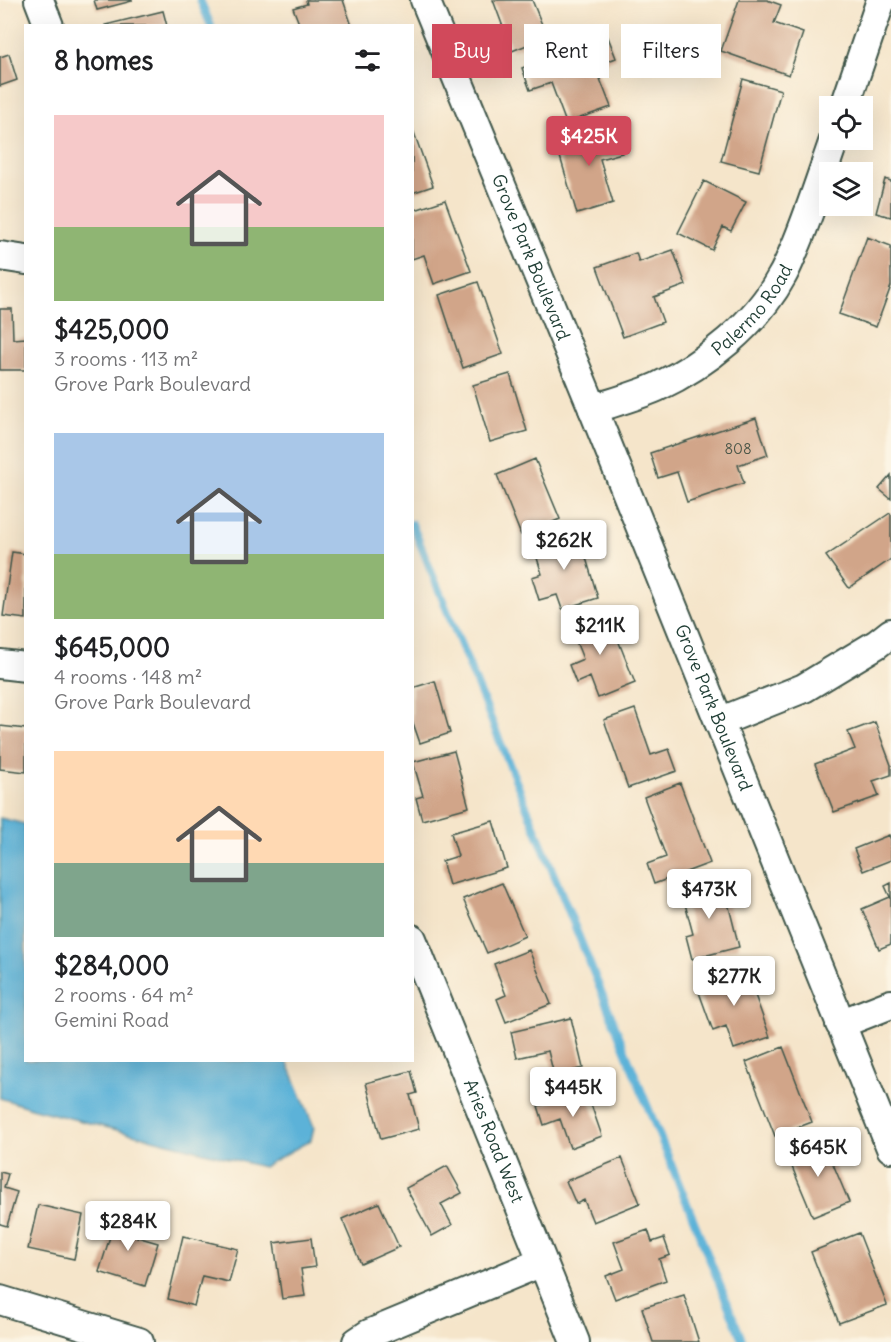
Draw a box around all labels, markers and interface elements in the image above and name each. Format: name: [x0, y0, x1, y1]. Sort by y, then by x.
chip: Buy: [432, 24, 512, 78]
chip: Rent: [524, 24, 609, 78]
chip: Filters: [621, 24, 721, 78]
text: 8 homes: [54, 44, 153, 77]
icon: filters: [351, 44, 384, 77]
map controls: [819, 96, 873, 216]
button: locate: [819, 96, 873, 150]
pin: $425K: [547, 116, 631, 167]
text: $425K: [560, 123, 618, 148]
icon: home: [165, 154, 273, 262]
button: layers: [819, 162, 873, 216]
street label: Grove Park Boulevard: [487, 171, 576, 344]
street label: Palermo Road: [707, 260, 797, 361]
text: $425,000: [54, 313, 169, 346]
text: 3 rooms · 113 m²: [54, 346, 198, 371]
text: Grove Park Boulevard: [54, 371, 251, 396]
house number: 808: [724, 439, 752, 458]
icon: home: [165, 472, 273, 580]
pin: $262K: [522, 520, 606, 571]
text: $262K: [536, 527, 592, 552]
pin: $211K: [558, 605, 642, 656]
text: $211K: [575, 612, 625, 637]
street label: Grove Park Boulevard: [670, 621, 758, 794]
text: $645,000: [54, 631, 170, 664]
text: 4 rooms · 148 m²: [54, 664, 202, 689]
text: Grove Park Boulevard: [54, 689, 251, 714]
icon: home: [165, 790, 273, 898]
pin: $473K: [667, 869, 751, 920]
text: $473K: [681, 876, 737, 901]
text: $284,000: [54, 949, 169, 982]
pin: $277K: [692, 956, 776, 1007]
text: $277K: [707, 963, 761, 988]
text: 2 rooms · 64 m²: [54, 982, 194, 1007]
text: Gemini Road: [54, 1007, 169, 1032]
pin: $445K: [531, 1067, 615, 1118]
text: $445K: [544, 1074, 602, 1099]
street label: Aries Road West: [459, 1076, 530, 1206]
pin: $645K: [776, 1127, 860, 1178]
text: $645K: [789, 1134, 847, 1159]
pin: $284K: [86, 1201, 170, 1252]
text: $284K: [99, 1208, 157, 1233]

